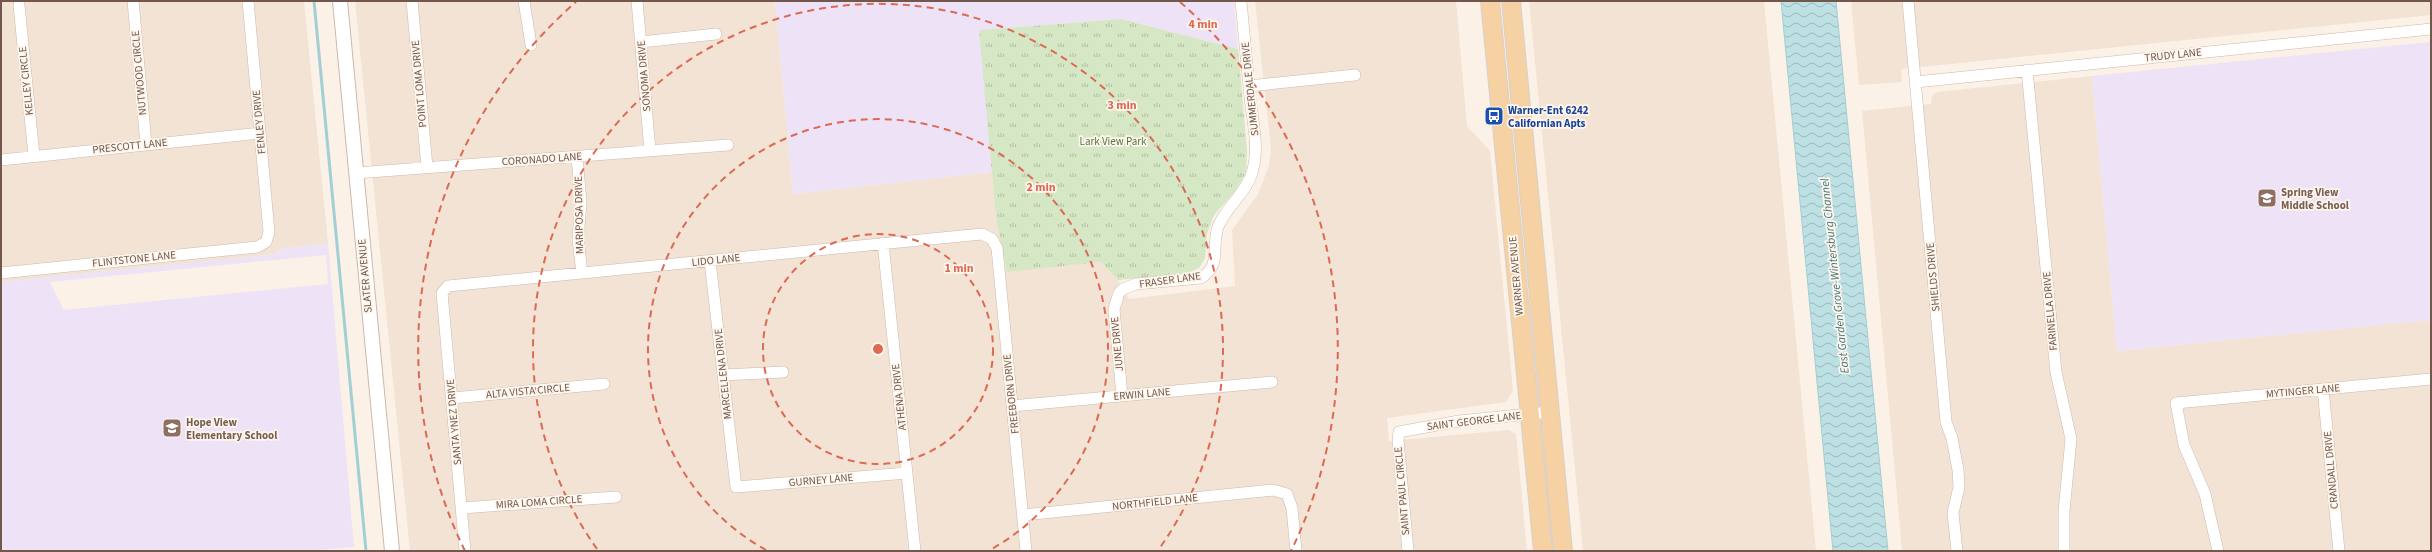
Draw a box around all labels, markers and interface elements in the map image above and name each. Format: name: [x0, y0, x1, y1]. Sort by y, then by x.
text: 4 min: [1188, 16, 1218, 33]
street label: NUTWOOD CIRCLE: [128, 30, 150, 116]
street label: POINT LOMA DRIVE: [408, 40, 430, 128]
street label: SONOMA DRIVE: [633, 40, 655, 112]
street label: SUMMERDALE DRIVE: [1238, 41, 1262, 137]
street label: TRUDY LANE: [2144, 45, 2203, 65]
street label: KELLEY CIRCLE: [15, 46, 37, 116]
street label: FENLEY DRIVE: [249, 89, 269, 155]
text: 3 min: [1107, 97, 1137, 114]
place label: Warner-Ent 6242 Californian Apts: [1508, 103, 1589, 131]
bus stop icon: Warner-Ent 6242 Californian Apts: [1483, 105, 1505, 127]
park label: Lark View Park: [1080, 134, 1147, 149]
street label: PRESCOTT LANE: [92, 135, 168, 157]
street label: CORONADO LANE: [501, 149, 583, 169]
street label: MARIPOSA DRIVE: [571, 176, 587, 254]
water label: East Garden Grove-Wintersburg Channel: [1816, 177, 1854, 375]
text: 2 min: [1026, 179, 1056, 196]
place label: Spring View Middle School: [2281, 185, 2350, 213]
school or university icon: Spring View Middle School: [2256, 187, 2278, 209]
street label: WARNER AVENUE: [1505, 236, 1527, 316]
street label: SLATER AVENUE: [354, 238, 376, 314]
street label: SHIELDS DRIVE: [1922, 242, 1943, 312]
street label: FLINTSTONE LANE: [91, 247, 177, 271]
street label: LIDO LANE: [691, 250, 741, 270]
text: 1 min: [944, 260, 974, 277]
street label: FRASER LANE: [1138, 268, 1202, 292]
street label: FARINELLA DRIVE: [2039, 271, 2061, 351]
street label: JUNE DRIVE: [1107, 316, 1127, 372]
street label: MARCELLENA DRIVE: [711, 328, 735, 420]
centre of rings: [871, 342, 885, 356]
street label: FREEBORN DRIVE: [999, 353, 1023, 435]
street label: ATHENA DRIVE: [888, 363, 910, 431]
street label: SANTA YNEZ DRIVE: [443, 378, 465, 466]
street label: ALTA VISTA CIRCLE: [485, 380, 571, 402]
street label: MYTINGER LANE: [2265, 380, 2341, 402]
street label: ERWIN LANE: [1113, 384, 1171, 404]
street label: SAINT GEORGE LANE: [1426, 408, 1522, 434]
place label: Hope View Elementary School: [186, 415, 278, 443]
school or university icon: Hope View Elementary School: [161, 417, 183, 439]
street label: CRANDALL DRIVE: [2320, 430, 2342, 510]
street label: SAINT PAUL CIRCLE: [1391, 446, 1413, 536]
street label: GURNEY LANE: [788, 470, 854, 490]
street label: NORTHFIELD LANE: [1111, 490, 1199, 514]
street label: MIRA LOMA CIRCLE: [495, 491, 583, 513]

